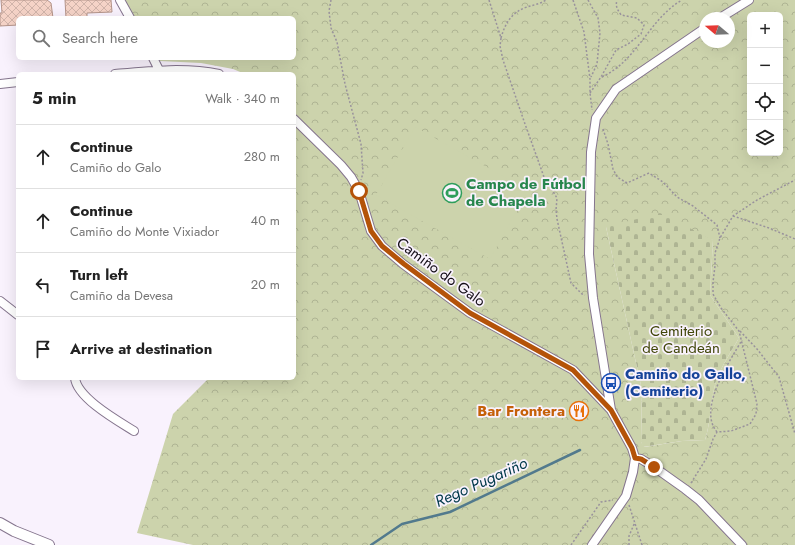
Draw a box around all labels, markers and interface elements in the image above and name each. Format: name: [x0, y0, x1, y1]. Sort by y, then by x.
north arrow: [699, 12, 735, 48]
map controls: [747, 12, 783, 156]
button: +: [747, 12, 783, 48]
search box: [16, 16, 296, 60]
icon: search: [30, 27, 52, 49]
text: Search here: [62, 27, 138, 49]
button: −: [747, 48, 783, 84]
button: locate: [747, 84, 783, 120]
text: 5 min: [32, 86, 76, 110]
text: Walk · 340 m: [205, 89, 280, 108]
button: layers: [747, 120, 783, 156]
text: Continue: [70, 136, 133, 158]
icon: ahead: [32, 146, 54, 168]
text: 280 m: [244, 147, 280, 166]
text: Camiño do Galo: [70, 158, 161, 177]
place label: Campo de Fútbol de Chapela: [466, 173, 586, 212]
route start: [350, 182, 368, 200]
sports icon: Campo de Fútbol de Chapela: [441, 182, 463, 204]
text: Continue: [70, 200, 133, 222]
icon: ahead: [32, 210, 54, 232]
text: 40 m: [251, 211, 280, 230]
text: Camiño do Monte Vixiador: [70, 222, 219, 241]
street label: Camiño do Galo: [392, 232, 490, 312]
text: Turn left: [70, 264, 128, 286]
icon: left: [32, 274, 54, 296]
text: 20 m: [251, 275, 280, 294]
text: Camiño da Devesa: [70, 286, 173, 305]
park label: Cemiterio de Candeán: [642, 320, 720, 359]
icon: arrive: [32, 338, 54, 360]
text: Arrive at destination: [70, 338, 212, 360]
place label: Camiño do Gallo, (Cemiterio): [625, 363, 746, 402]
bus stop icon: Camiño do Gallo, (Cemiterio): [600, 372, 622, 394]
place label: Bar Frontera: [477, 400, 565, 422]
restaurant icon: Bar Frontera: [568, 400, 590, 422]
water label: Rego Pugariño: [431, 451, 531, 513]
route end: [645, 458, 663, 476]

